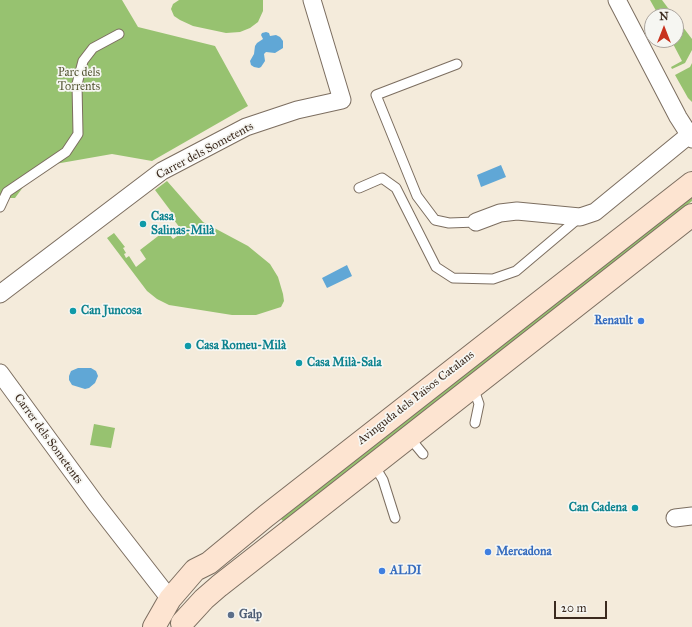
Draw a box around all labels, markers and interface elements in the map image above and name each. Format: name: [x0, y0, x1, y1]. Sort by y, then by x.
north arrow: [644, 8, 684, 48]
text: N: [659, 10, 669, 23]
park label: Parc dels Torrents: [58, 66, 100, 94]
street label: Carrer dels Sometents: [154, 119, 256, 183]
place label: Casa Salinas-Milà: [151, 210, 214, 238]
marker: Casa Salinas-Milà: [138, 219, 148, 229]
place label: Can Juncosa: [81, 304, 141, 318]
marker: Can Juncosa: [68, 306, 78, 316]
place label: Renault: [594, 314, 633, 328]
marker: Renault: [636, 316, 646, 326]
place label: Casa Romeu-Milà: [196, 339, 286, 353]
marker: Casa Romeu-Milà: [183, 341, 193, 351]
street label: Avinguda dels Països Catalans: [355, 348, 477, 448]
place label: Casa Milà-Sala: [307, 356, 381, 370]
marker: Casa Milà-Sala: [294, 358, 304, 368]
street label: Carrer dels Sometents: [10, 391, 86, 487]
place label: Can Cadena: [569, 501, 627, 515]
marker: Can Cadena: [630, 503, 640, 513]
place label: Mercadona: [496, 545, 552, 559]
marker: Mercadona: [483, 547, 493, 557]
place label: ALDI: [390, 564, 421, 578]
marker: ALDI: [377, 566, 387, 576]
scale bar: [556, 593, 609, 619]
text: 20 m: [561, 601, 587, 615]
place label: Galp: [239, 608, 262, 622]
marker: Galp: [226, 610, 236, 620]

